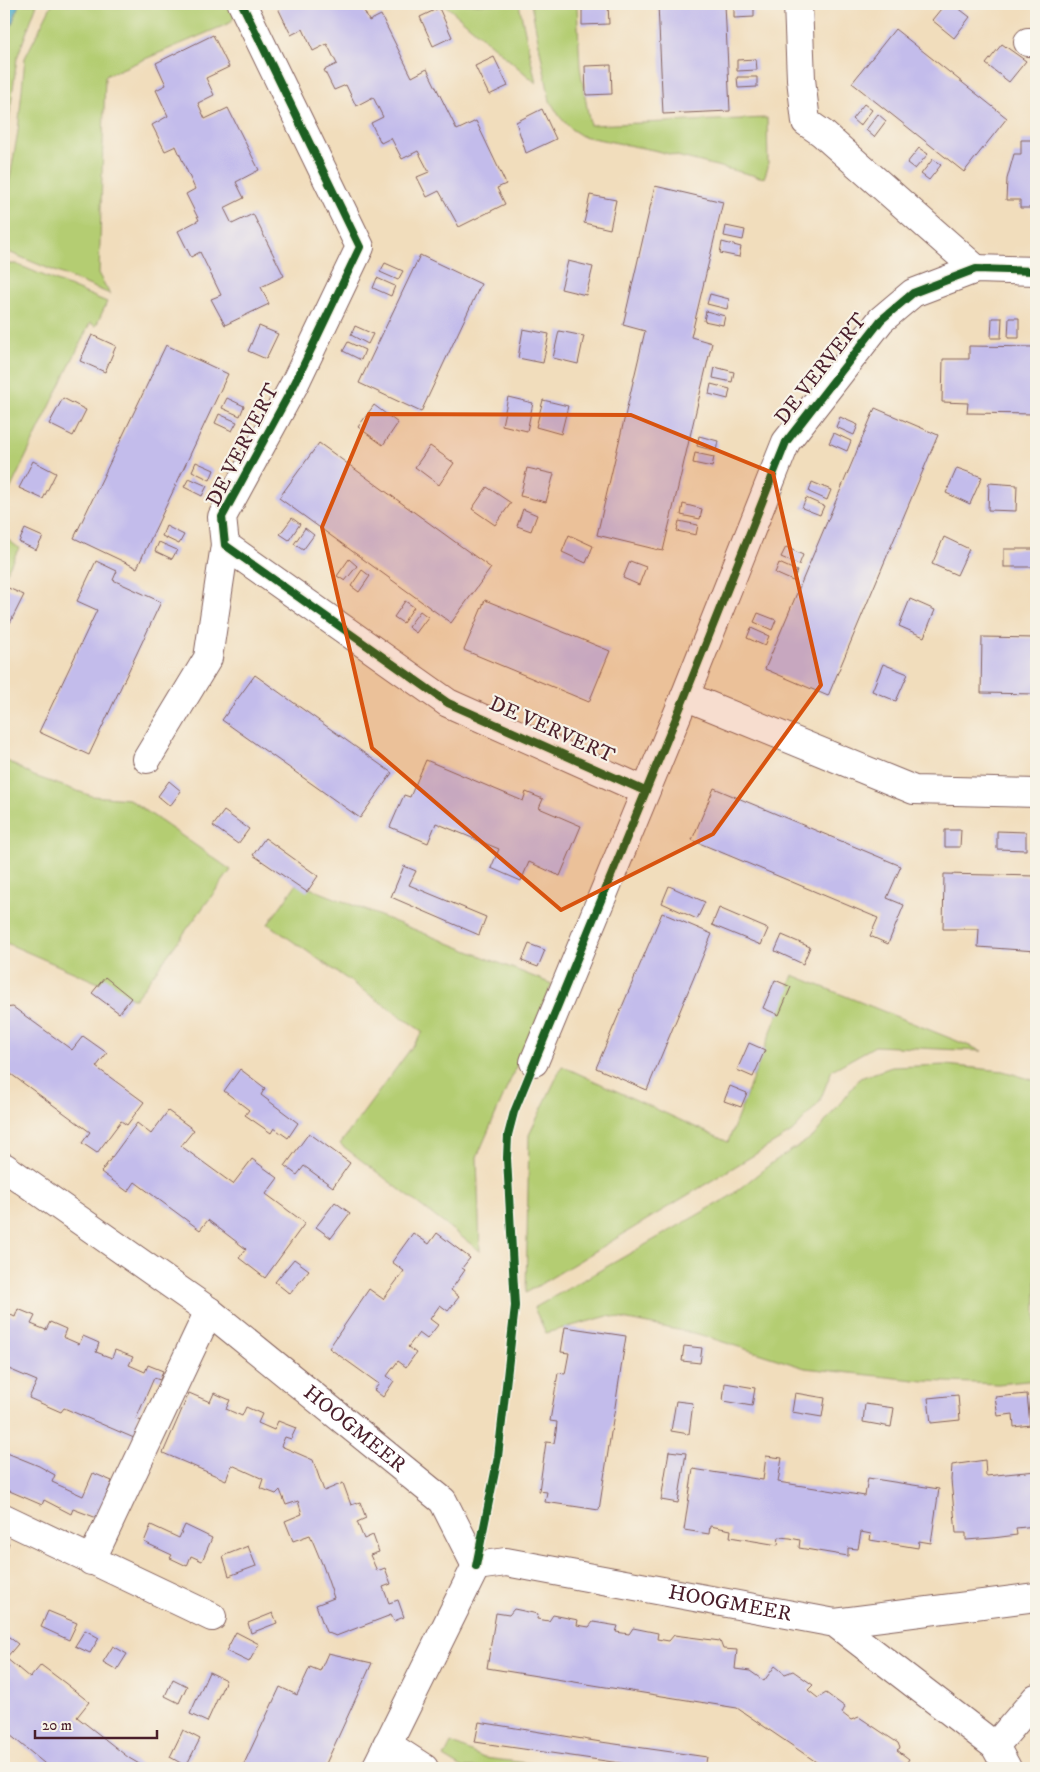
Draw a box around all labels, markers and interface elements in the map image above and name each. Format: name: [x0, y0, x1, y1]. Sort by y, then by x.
street label: DE VERVERT: [769, 308, 873, 430]
street label: DE VERVERT: [201, 379, 285, 511]
street label: DE VERVERT: [485, 691, 619, 769]
street label: HOOGMEER: [298, 1380, 411, 1479]
street label: HOOGMEER: [666, 1579, 794, 1628]
scale bar: [35, 1707, 158, 1739]
text: 20 m: [42, 1716, 72, 1735]

